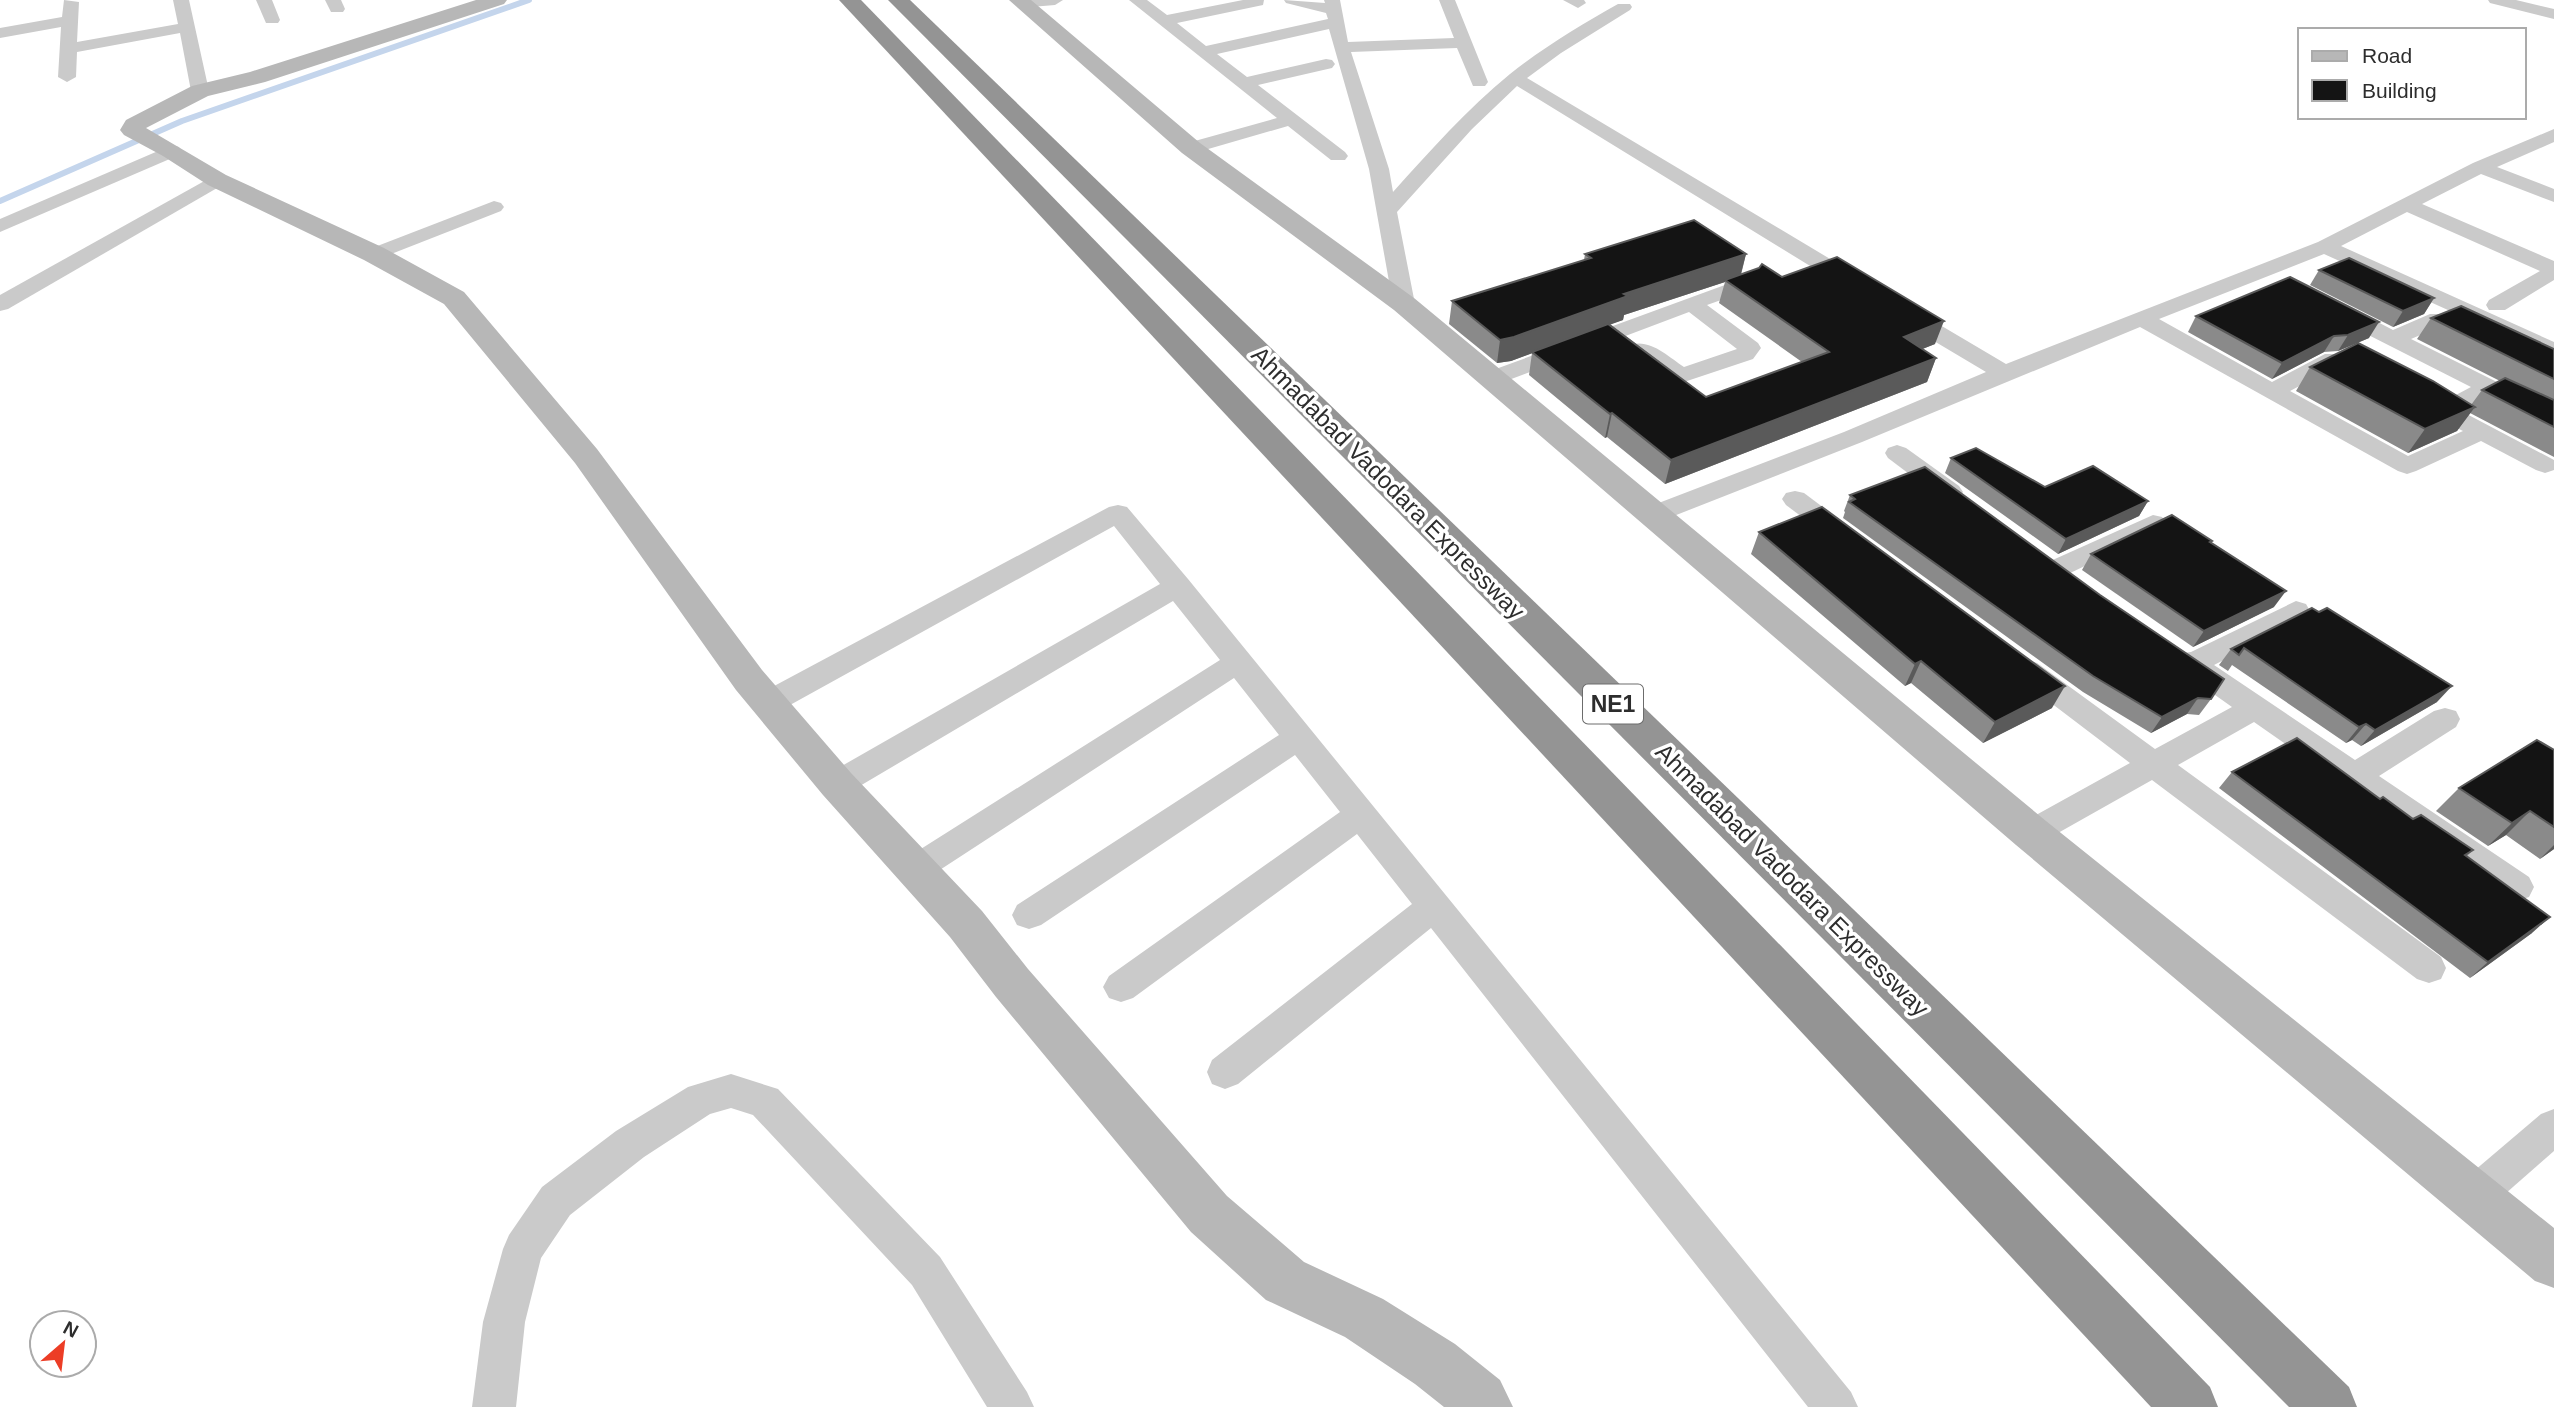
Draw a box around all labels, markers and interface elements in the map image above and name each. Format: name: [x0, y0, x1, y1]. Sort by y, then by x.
legend: [2298, 28, 2526, 119]
text: Road: [2362, 44, 2412, 67]
text: Building: [2362, 79, 2437, 102]
street label: Ahmadabad Vadodara Expressway: [1246, 341, 1530, 625]
road number: NE1: [1583, 684, 1643, 724]
street label: Ahmadabad Vadodara Expressway: [1650, 738, 1934, 1022]
north arrow: [28, 1309, 98, 1379]
text: N: [60, 1317, 82, 1342]

